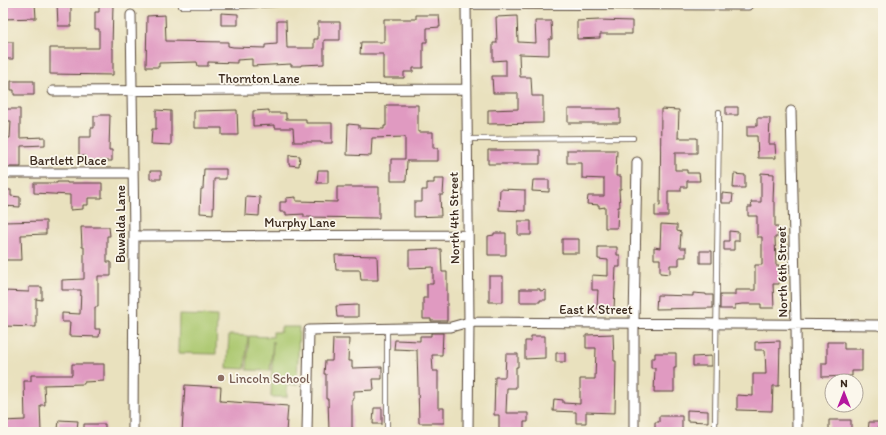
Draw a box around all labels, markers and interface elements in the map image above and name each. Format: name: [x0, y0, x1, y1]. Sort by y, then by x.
street label: Thornton Lane: [218, 71, 300, 86]
street label: Bartlett Place: [29, 153, 107, 168]
street label: North 4th Street: [446, 172, 462, 264]
street label: Buwalda Lane: [113, 185, 128, 263]
street label: Murphy Lane: [264, 215, 336, 230]
street label: North 6th Street: [774, 226, 790, 318]
street label: East K Street: [559, 302, 633, 317]
place label: Lincoln School: [229, 371, 310, 386]
marker: Lincoln School: [216, 373, 226, 383]
north arrow: [824, 373, 864, 413]
text: N: [840, 377, 848, 390]

